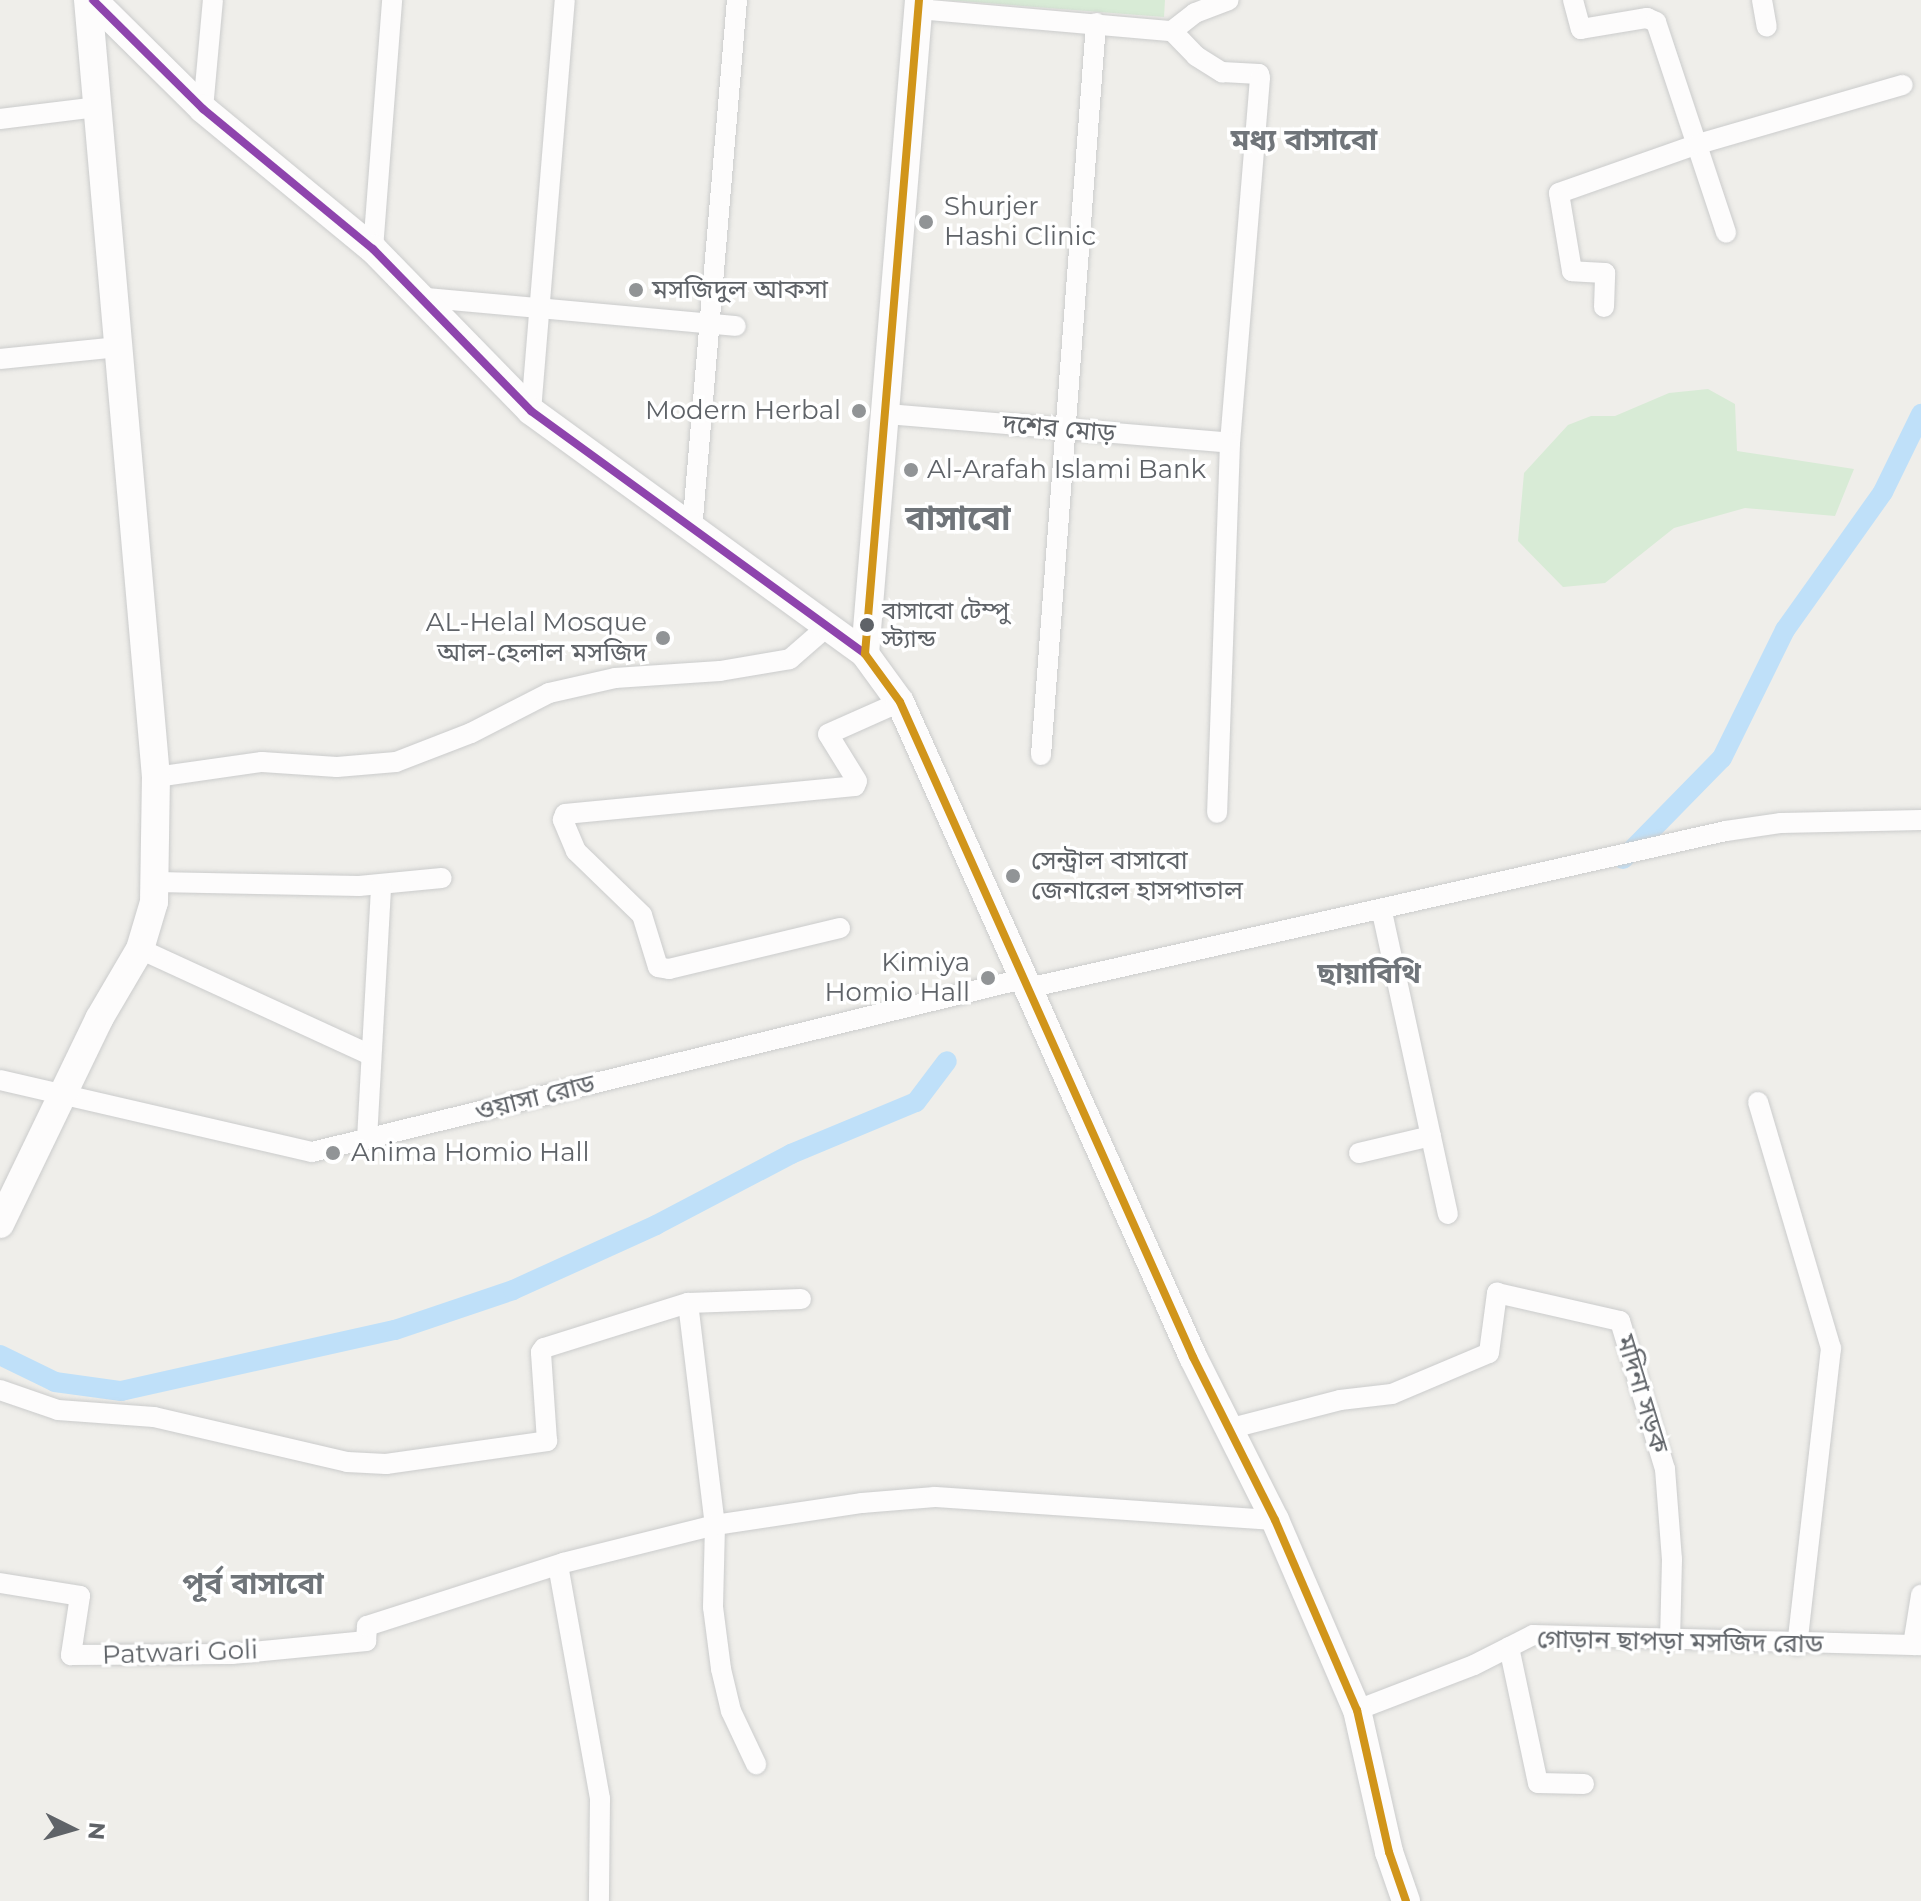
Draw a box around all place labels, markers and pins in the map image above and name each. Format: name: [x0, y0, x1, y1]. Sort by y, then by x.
place label: Shurjer Hashi Clinic: [944, 191, 1096, 252]
marker: Shurjer Hashi Clinic: [915, 211, 937, 233]
place label: মসজিদুল আকসা: [652, 274, 828, 306]
marker: মসজিদুল আকসা: [627, 281, 645, 299]
place label: Modern Herbal: [645, 395, 841, 427]
marker: Modern Herbal: [848, 400, 870, 422]
place label: Al-Arafah Islami Bank: [927, 454, 1206, 486]
marker: Al-Arafah Islami Bank: [902, 461, 920, 479]
place label: বাসাবো টেম্পু স্ট্যান্ড: [882, 597, 1009, 653]
place label: AL-Helal Mosque আল-হেলাল মসজিদ: [426, 607, 647, 668]
marker: বাসাবো টেম্পু স্ট্যান্ড: [859, 617, 875, 633]
marker: AL-Helal Mosque আল-হেলাল মসজিদ: [654, 629, 672, 647]
place label: সেন্ট্রাল বাসাবো জেনারেল হাসপাতাল: [1031, 845, 1243, 906]
marker: সেন্ট্রাল বাসাবো জেনারেল হাসপাতাল: [1002, 865, 1024, 887]
place label: Kimiya Homio Hall: [824, 947, 970, 1008]
marker: Kimiya Homio Hall: [977, 967, 999, 989]
place label: Anima Homio Hall: [351, 1137, 590, 1169]
marker: Anima Homio Hall: [322, 1142, 344, 1164]

